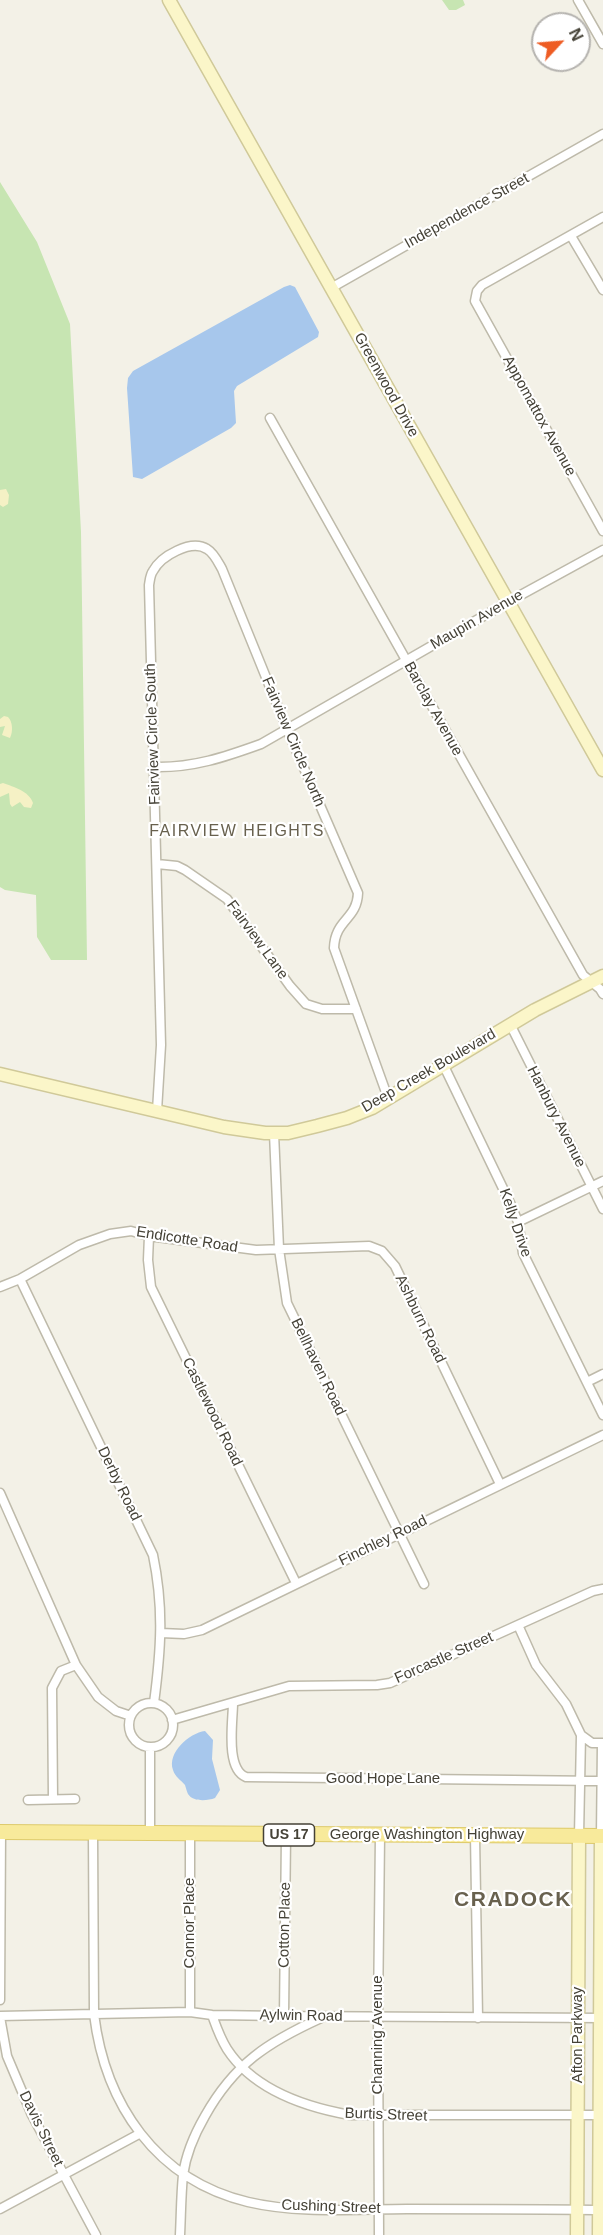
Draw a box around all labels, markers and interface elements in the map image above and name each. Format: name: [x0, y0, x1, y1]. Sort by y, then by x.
north arrow: [531, 12, 591, 72]
text: N: [566, 26, 586, 44]
street label: Independence Street: [402, 169, 532, 253]
street label: Greenwood Drive: [350, 330, 422, 440]
street label: Appomattox Avenue: [498, 353, 580, 479]
street label: Maupin Avenue: [427, 586, 527, 654]
street label: Barclay Avenue: [400, 659, 466, 759]
street label: Fairview Circle South: [142, 663, 164, 805]
street label: Fairview Circle North: [258, 674, 328, 810]
district label: FAIRVIEW HEIGHTS: [149, 822, 325, 842]
street label: Fairview Lane: [222, 897, 292, 983]
street label: Deep Creek Boulevard: [359, 1025, 499, 1117]
street label: Hanbury Avenue: [523, 1063, 589, 1171]
street label: Kelly Drive: [495, 1186, 535, 1260]
street label: Endicotte Road: [135, 1223, 239, 1257]
street label: Ashburn Road: [391, 1272, 449, 1366]
street label: Bellhaven Road: [287, 1315, 349, 1419]
street label: Castlewood Road: [178, 1355, 246, 1469]
street label: Derby Road: [93, 1444, 145, 1524]
street label: Finchley Road: [336, 1512, 430, 1570]
street label: Forcastle Street: [392, 1628, 496, 1688]
street label: Good Hope Lane: [326, 1770, 440, 1788]
road number: US 17: [264, 1824, 314, 1846]
street label: George Washington Highway: [330, 1826, 524, 1844]
street label: Connor Place: [181, 1878, 199, 1968]
street label: Cotton Place: [275, 1882, 295, 1968]
district label: CRADOCK: [454, 1887, 572, 1913]
street label: Channing Avenue: [369, 1976, 387, 2094]
street label: Afton Parkway: [569, 1987, 587, 2083]
street label: Aylwin Road: [259, 2006, 343, 2026]
street label: Davis Street: [15, 2088, 67, 2170]
street label: Burtis Street: [344, 2105, 428, 2125]
street label: Cushing Street: [281, 2196, 381, 2218]

